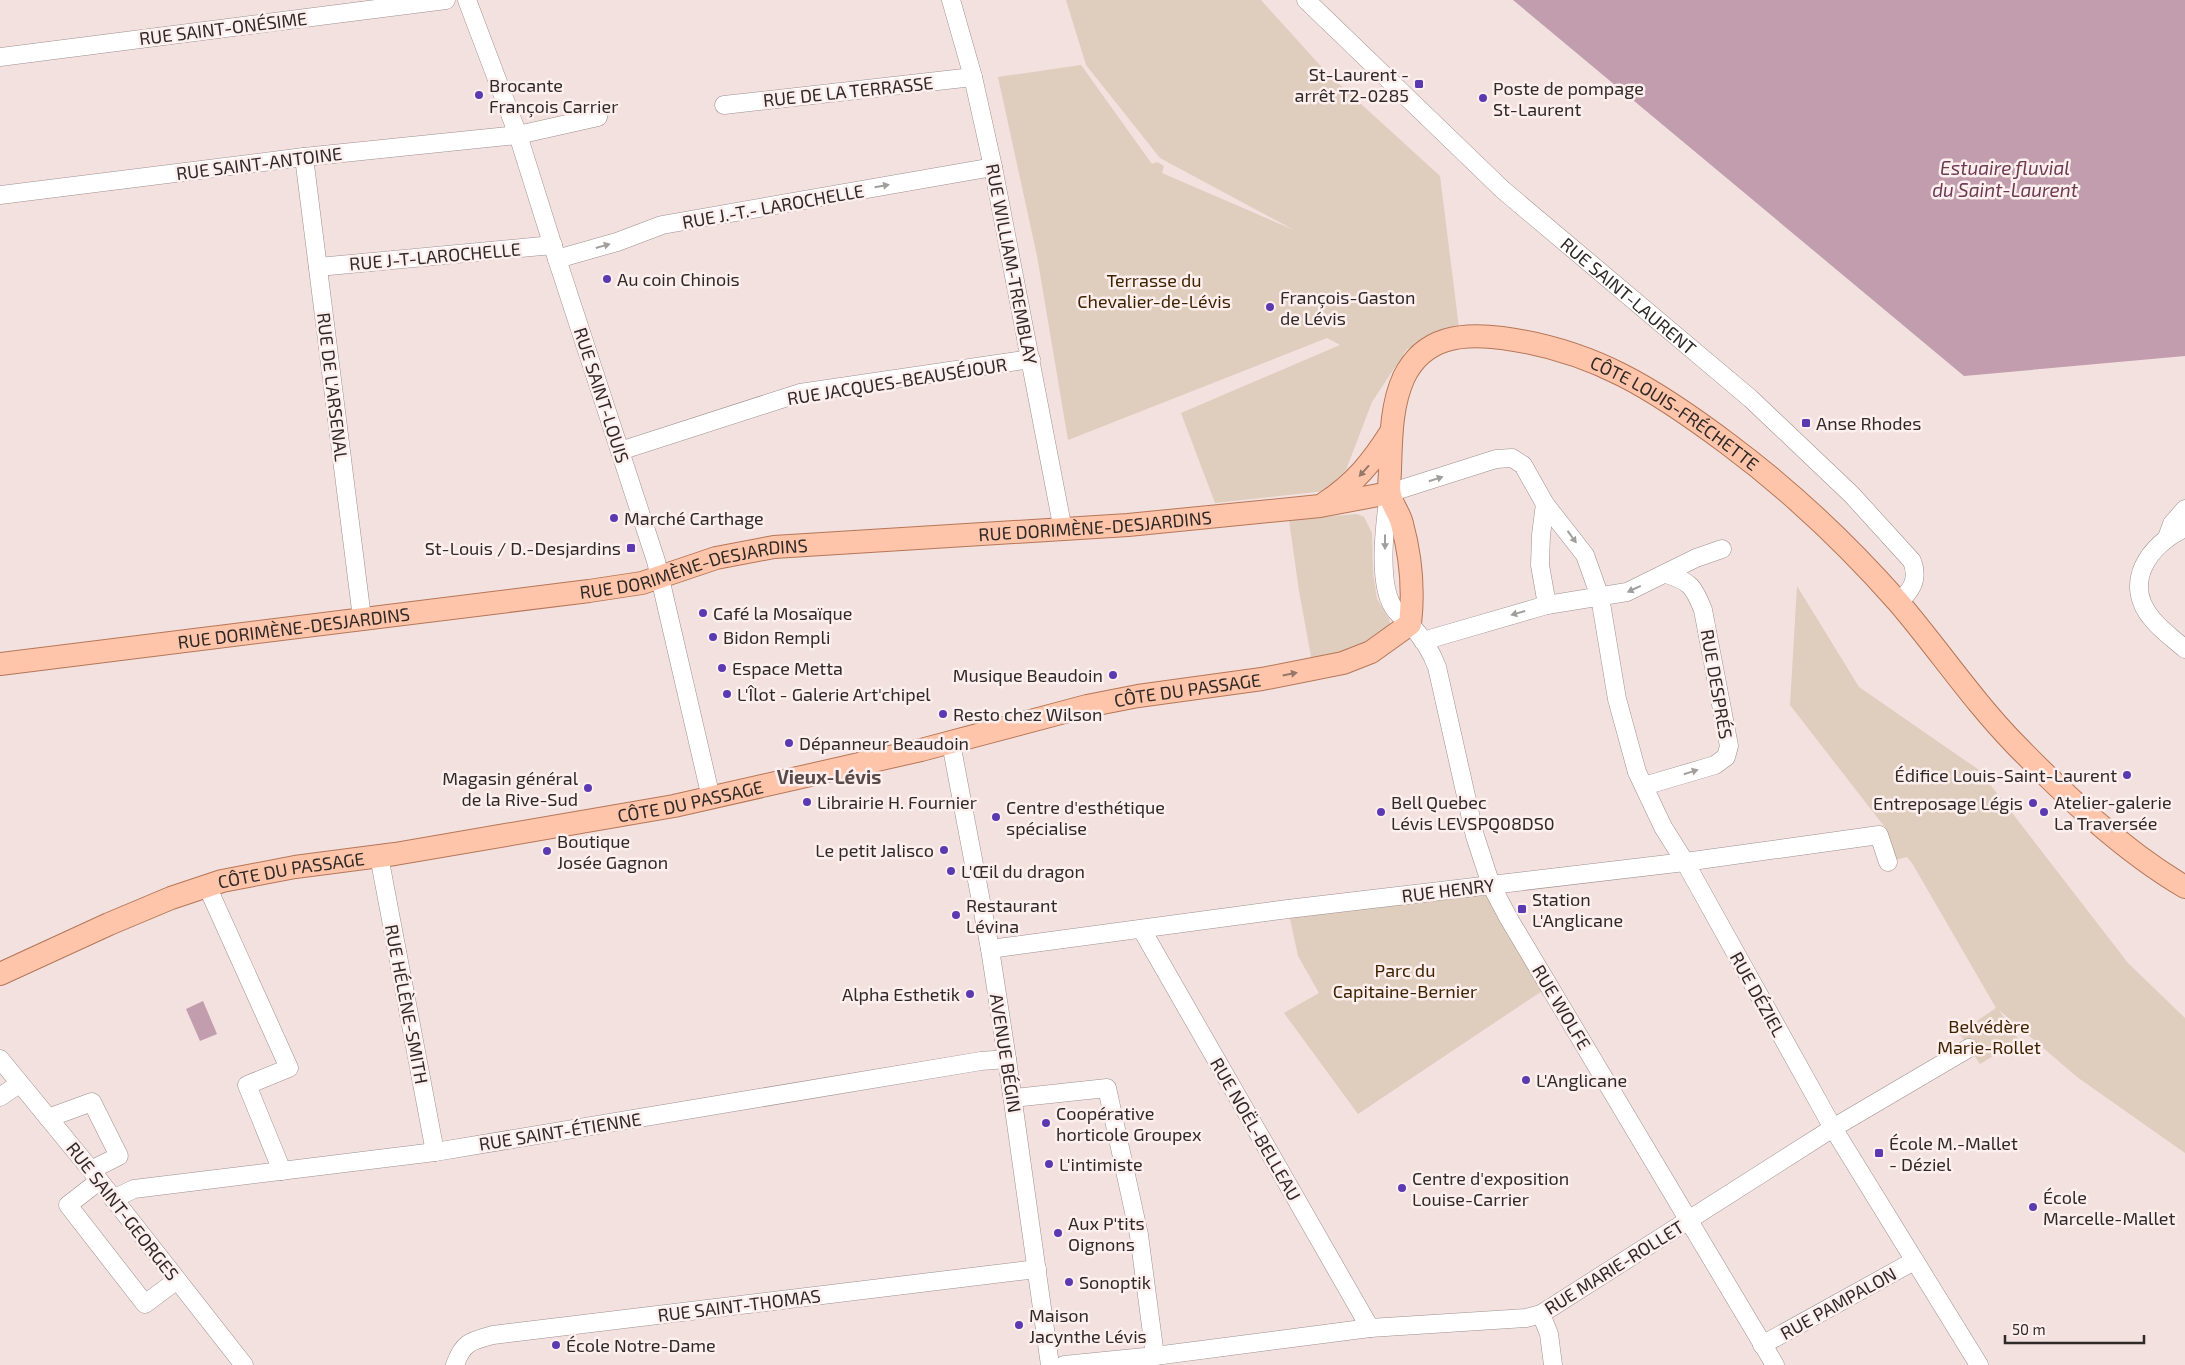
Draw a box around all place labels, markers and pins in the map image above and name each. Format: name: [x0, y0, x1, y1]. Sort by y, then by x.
place label: St-Laurent - arrêt T2-0285: [1295, 63, 1409, 106]
place label: Brocante François Carrier: [489, 74, 618, 118]
place label: Poste de pompage St-Laurent: [1493, 77, 1644, 120]
marker: St-Laurent - arrêt T2-0285: [1413, 78, 1425, 90]
marker: Brocante François Carrier: [473, 89, 485, 101]
marker: Poste de pompage St-Laurent: [1477, 92, 1489, 104]
place label: Au coin Chinois: [617, 268, 740, 290]
marker: Au coin Chinois: [601, 273, 613, 285]
place label: François-Gaston de Lévis: [1280, 286, 1415, 329]
marker: François-Gaston de Lévis: [1264, 301, 1276, 313]
place label: Anse Rhodes: [1816, 412, 1921, 434]
marker: Anse Rhodes: [1800, 417, 1812, 429]
place label: Marché Carthage: [624, 507, 764, 529]
marker: Marché Carthage: [608, 512, 620, 524]
place label: St-Louis / D.-Desjardins: [425, 537, 621, 559]
marker: St-Louis / D.-Desjardins: [625, 542, 637, 554]
place label: Café la Mosaïque: [713, 602, 852, 624]
marker: Café la Mosaïque: [697, 607, 709, 619]
place label: Bidon Rempli: [723, 626, 830, 648]
marker: Bidon Rempli: [707, 631, 719, 643]
place label: Espace Metta: [732, 657, 843, 679]
marker: Espace Metta: [716, 662, 728, 674]
place label: Musique Beaudoin: [953, 664, 1103, 686]
marker: Musique Beaudoin: [1107, 669, 1119, 681]
place label: L'Îlot - Galerie Art'chipel: [737, 683, 931, 705]
marker: L'Îlot - Galerie Art'chipel: [721, 688, 733, 700]
place label: Resto chez Wilson: [953, 703, 1103, 725]
marker: Resto chez Wilson: [937, 708, 949, 720]
place label: Dépanneur Beaudoin: [799, 732, 969, 754]
marker: Dépanneur Beaudoin: [783, 737, 795, 749]
place label: Édifice Louis-Saint-Laurent: [1895, 764, 2117, 786]
place label: Magasin général de la Rive-Sud: [442, 767, 579, 810]
marker: Édifice Louis-Saint-Laurent: [2121, 769, 2133, 781]
marker: Magasin général de la Rive-Sud: [582, 782, 594, 794]
place label: Librairie H. Fournier: [817, 791, 977, 813]
place label: Bell Quebec Lévis LEVSPQ08DS0: [1391, 791, 1555, 834]
place label: Atelier-galerie La Traversée: [2054, 791, 2172, 834]
place label: Entreposage Légis: [1873, 792, 2023, 814]
marker: Librairie H. Fournier: [801, 796, 813, 808]
place label: Centre d'esthétique spécialise: [1006, 796, 1165, 839]
marker: Entreposage Légis: [2027, 797, 2039, 809]
marker: Bell Quebec Lévis LEVSPQ08DS0: [1375, 806, 1387, 818]
marker: Atelier-galerie La Traversée: [2038, 806, 2050, 818]
marker: Centre d'esthétique spécialise: [990, 811, 1002, 823]
place label: Boutique Josée Gagnon: [557, 830, 668, 873]
place label: Le petit Jalisco: [815, 839, 934, 861]
marker: Le petit Jalisco: [938, 844, 950, 856]
marker: Boutique Josée Gagnon: [541, 845, 553, 857]
place label: L'Œil du dragon: [961, 860, 1085, 882]
marker: L'Œil du dragon: [945, 865, 957, 877]
place label: Station L'Anglicane: [1532, 888, 1623, 931]
place label: Restaurant Lévina: [966, 894, 1057, 937]
marker: Station L'Anglicane: [1516, 903, 1528, 915]
marker: Restaurant Lévina: [950, 909, 962, 921]
place label: Alpha Esthetik: [842, 983, 960, 1005]
marker: Alpha Esthetik: [964, 988, 976, 1000]
place label: L'Anglicane: [1536, 1069, 1627, 1091]
marker: L'Anglicane: [1520, 1074, 1532, 1086]
place label: Coopérative horticole Groupex: [1056, 1102, 1202, 1145]
marker: Coopérative horticole Groupex: [1040, 1117, 1052, 1129]
place label: École M.-Mallet - Déziel: [1889, 1132, 2018, 1175]
marker: École M.-Mallet - Déziel: [1873, 1147, 1885, 1159]
place label: L'intimiste: [1059, 1153, 1143, 1175]
marker: L'intimiste: [1043, 1158, 1055, 1170]
place label: Centre d'exposition Louise-Carrier: [1412, 1167, 1569, 1210]
marker: Centre d'exposition Louise-Carrier: [1396, 1182, 1408, 1194]
place label: École Marcelle-Mallet: [2043, 1186, 2175, 1229]
marker: École Marcelle-Mallet: [2027, 1201, 2039, 1213]
place label: Aux P'tits Oignons: [1068, 1212, 1145, 1255]
marker: Aux P'tits Oignons: [1052, 1227, 1064, 1239]
place label: Sonoptik: [1079, 1271, 1151, 1293]
marker: Sonoptik: [1063, 1276, 1075, 1288]
place label: Maison Jacynthe Lévis: [1029, 1304, 1147, 1347]
marker: Maison Jacynthe Lévis: [1013, 1319, 1025, 1331]
place label: École Notre-Dame: [566, 1334, 716, 1356]
marker: École Notre-Dame: [550, 1339, 562, 1351]

